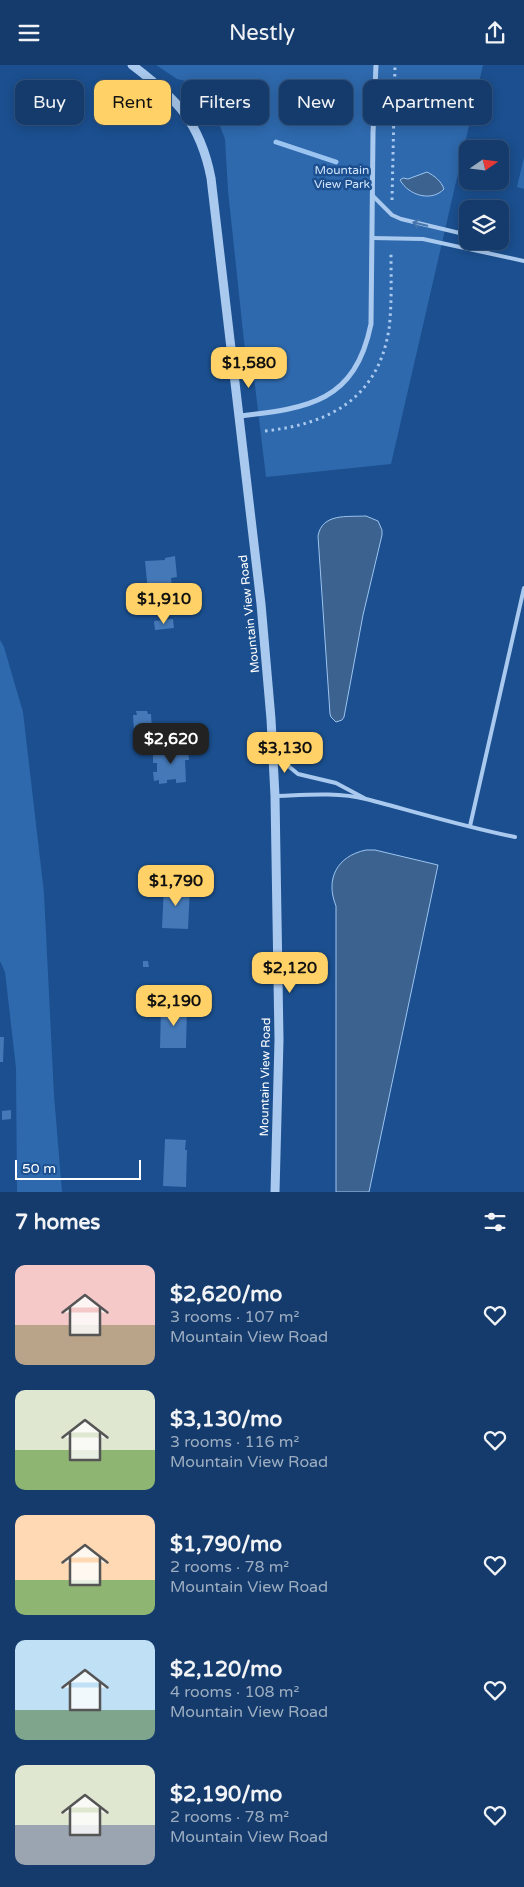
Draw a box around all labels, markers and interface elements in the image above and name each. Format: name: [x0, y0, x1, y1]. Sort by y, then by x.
icon: menu: [15, 19, 43, 47]
icon: share: [481, 19, 509, 47]
text: Nestly: [229, 20, 295, 46]
chip: Buy: [15, 80, 84, 125]
chip: Rent: [94, 80, 171, 125]
chip: Filters: [181, 80, 269, 125]
chip: New: [279, 80, 353, 125]
chip: Apartment: [363, 80, 492, 125]
north arrow: [459, 140, 509, 190]
map controls: [459, 140, 509, 250]
park label: Mountain View Park: [314, 163, 371, 191]
button: layers: [459, 200, 509, 250]
one-way arrow: [412, 219, 428, 228]
pin: $1,580: [208, 347, 290, 389]
text: $1,580: [222, 353, 276, 373]
street label: Mountain View Road: [236, 554, 262, 674]
pin: $1,910: [123, 583, 205, 625]
text: $1,910: [137, 589, 191, 609]
pin: $2,620: [130, 723, 212, 765]
text: $2,620: [144, 729, 198, 749]
pin: $3,130: [244, 731, 326, 774]
text: $3,130: [258, 738, 312, 758]
pin: $1,790: [135, 865, 217, 907]
text: $1,790: [149, 871, 203, 891]
pin: $2,120: [249, 951, 331, 994]
text: $2,120: [263, 958, 317, 978]
pin: $2,190: [133, 985, 215, 1027]
text: $2,190: [147, 991, 201, 1011]
street label: Mountain View Road: [257, 1018, 273, 1136]
scale bar: [15, 1157, 141, 1180]
text: 50 m: [22, 1160, 56, 1177]
icon: filters: [481, 1208, 509, 1236]
text: 7 homes: [15, 1210, 100, 1235]
text: $2,620/mo: [170, 1282, 282, 1307]
icon: home: [55, 1285, 115, 1345]
icon: heart: [481, 1301, 509, 1329]
text: 3 rooms · 107 m²: [170, 1307, 299, 1327]
text: Mountain View Road: [170, 1327, 328, 1347]
text: $3,130/mo: [170, 1407, 282, 1432]
icon: home: [55, 1410, 115, 1470]
icon: heart: [481, 1426, 509, 1454]
text: 3 rooms · 116 m²: [170, 1432, 299, 1452]
text: Mountain View Road: [170, 1452, 328, 1472]
text: $1,790/mo: [170, 1532, 282, 1557]
icon: home: [55, 1535, 115, 1595]
icon: heart: [481, 1551, 509, 1579]
text: 2 rooms · 78 m²: [170, 1557, 289, 1577]
text: Mountain View Road: [170, 1577, 328, 1597]
text: $2,120/mo: [170, 1657, 282, 1682]
icon: home: [55, 1660, 115, 1720]
icon: heart: [481, 1676, 509, 1704]
text: 4 rooms · 108 m²: [170, 1682, 299, 1702]
text: Mountain View Road: [170, 1702, 328, 1722]
text: $2,190/mo: [170, 1782, 282, 1807]
icon: home: [55, 1785, 115, 1845]
icon: heart: [481, 1801, 509, 1829]
text: 2 rooms · 78 m²: [170, 1807, 289, 1827]
text: Mountain View Road: [170, 1827, 328, 1847]

